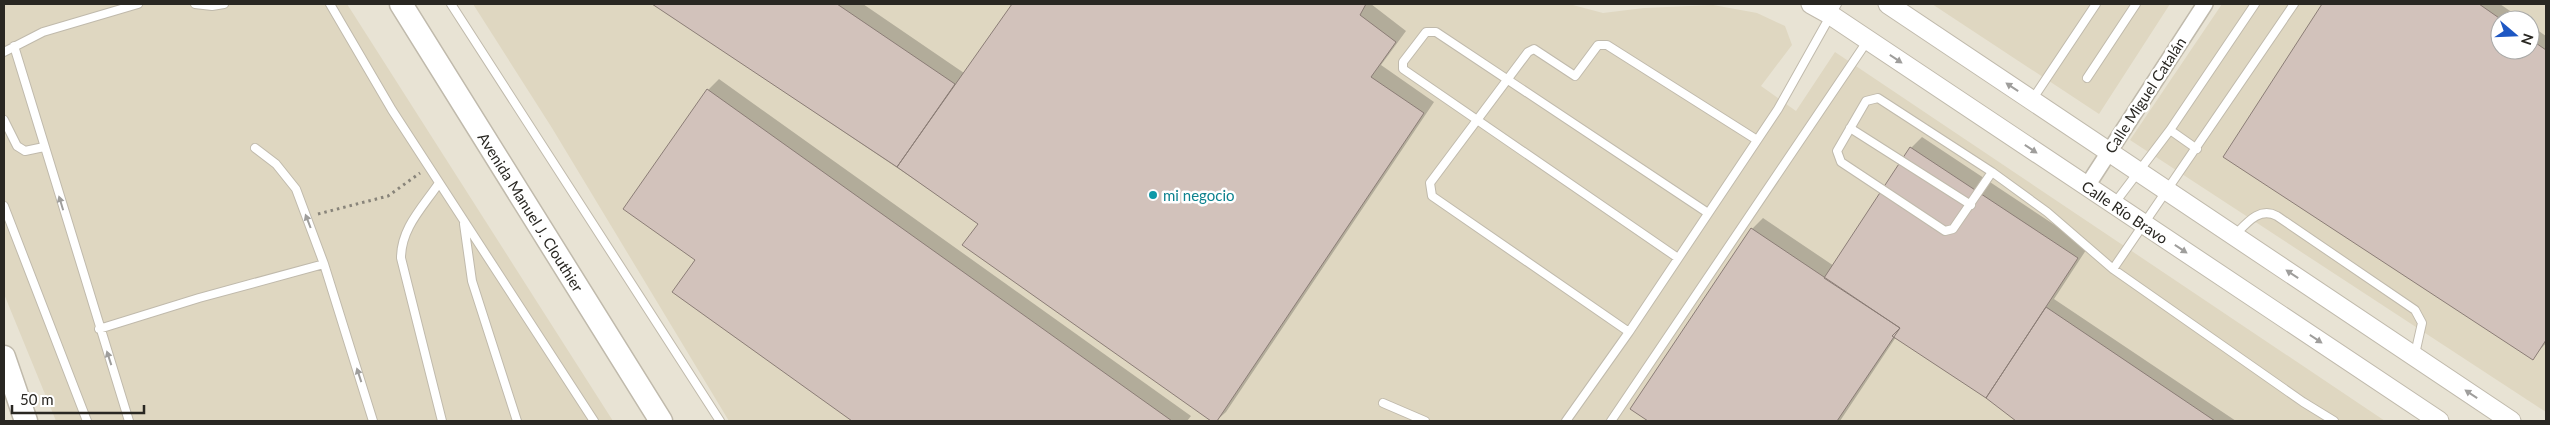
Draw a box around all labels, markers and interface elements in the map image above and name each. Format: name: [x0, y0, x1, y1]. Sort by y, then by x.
north arrow: [2490, 10, 2540, 60]
text: N: [2518, 32, 2538, 47]
street label: Calle Miguel Catalán: [2101, 34, 2189, 156]
one-way arrow: [1889, 54, 1902, 64]
one-way arrow: [2005, 82, 2018, 91]
street label: Avenida Manuel J. Clouthier: [475, 129, 588, 295]
one-way arrow: [2024, 144, 2038, 154]
street label: Calle Río Bravo: [2079, 177, 2171, 247]
place label: mi negocio: [1163, 186, 1235, 204]
marker: mi negocio: [1147, 189, 1159, 201]
one-way arrow: [56, 195, 64, 210]
one-way arrow: [303, 213, 311, 228]
one-way arrow: [2174, 244, 2187, 254]
one-way arrow: [2285, 269, 2299, 279]
one-way arrow: [2309, 334, 2323, 344]
one-way arrow: [104, 350, 112, 365]
one-way arrow: [354, 367, 362, 382]
scale bar: [12, 382, 145, 414]
one-way arrow: [2464, 389, 2477, 399]
text: 50 m: [20, 390, 54, 408]

